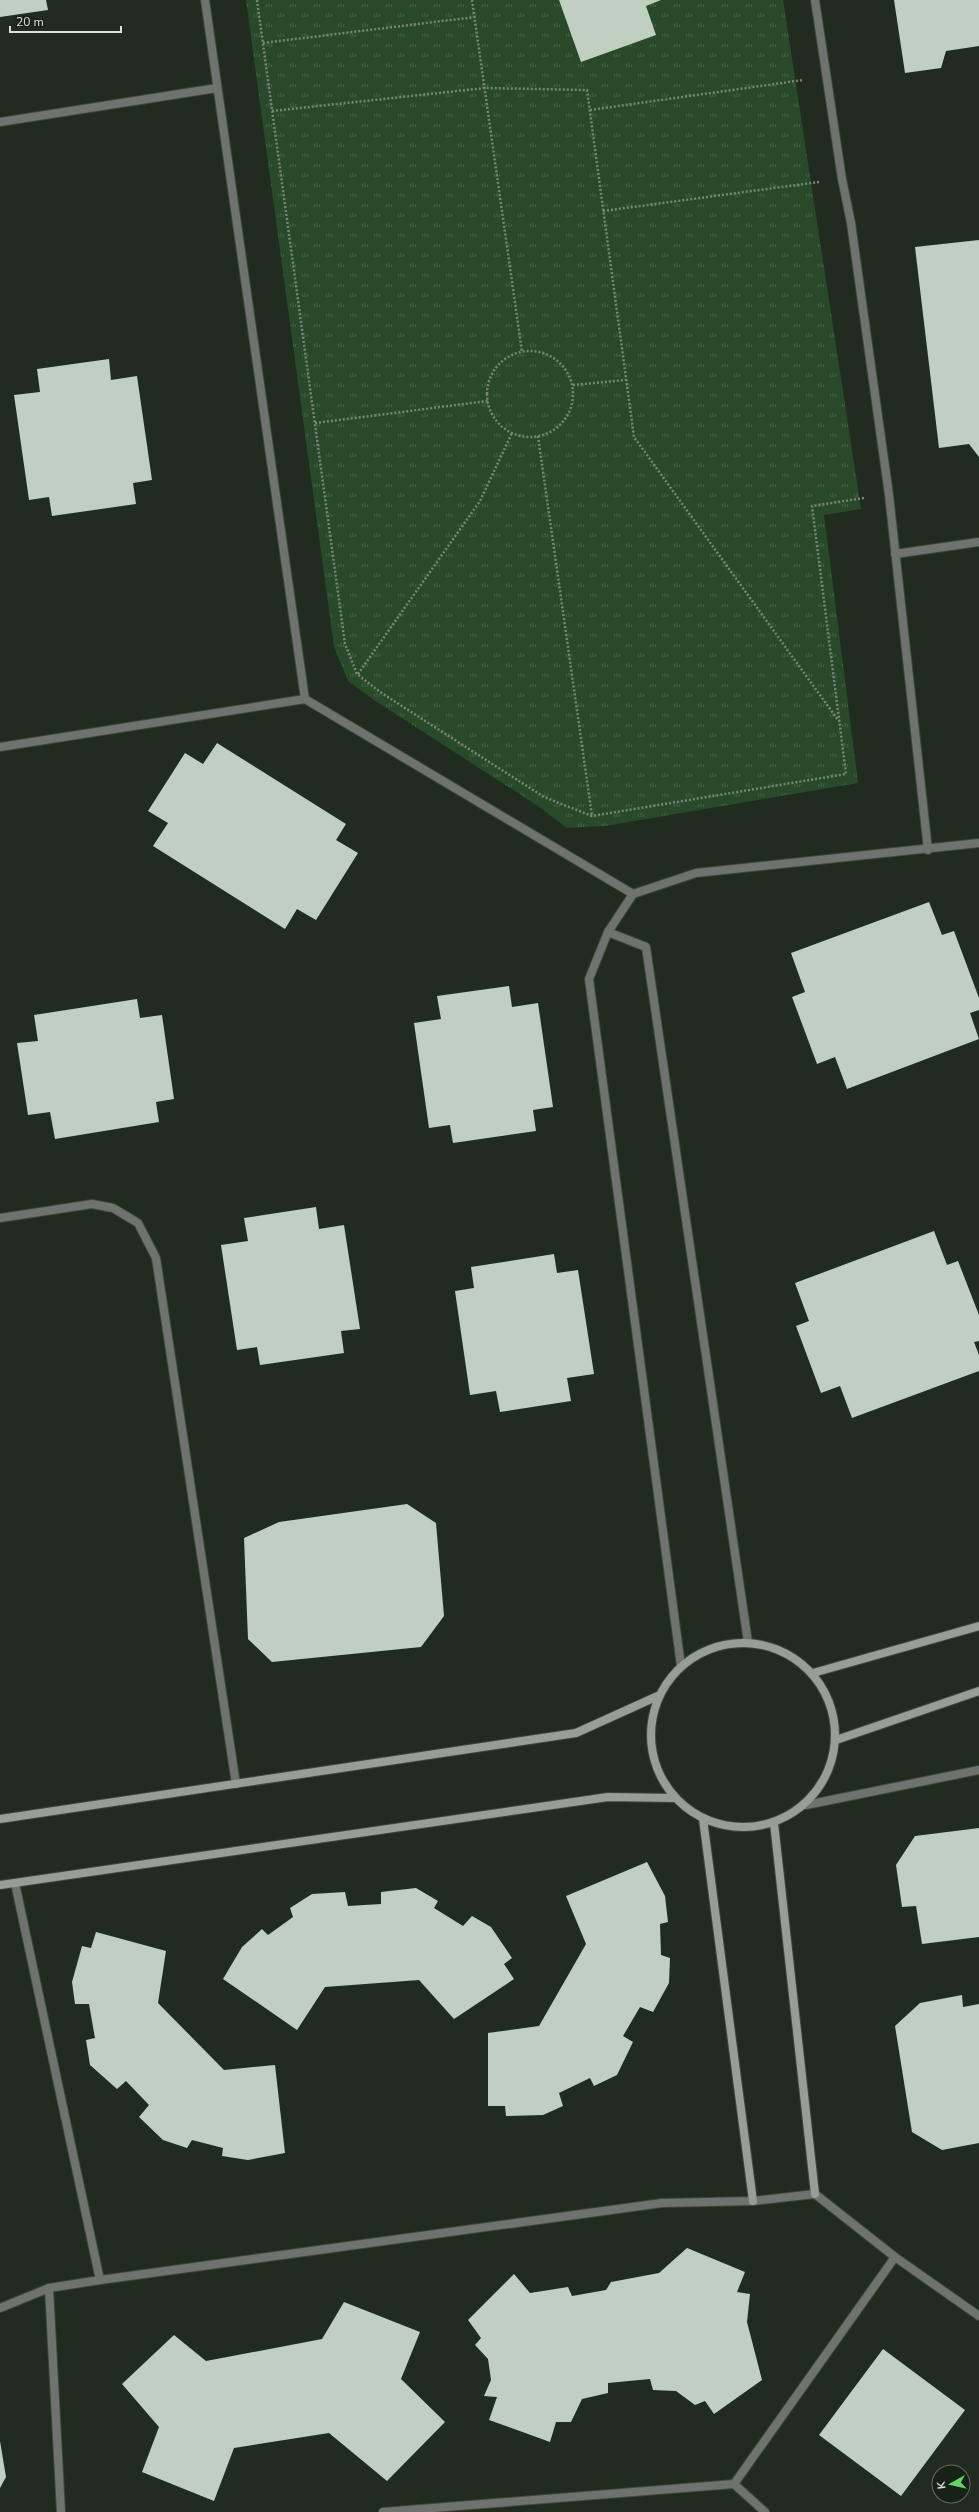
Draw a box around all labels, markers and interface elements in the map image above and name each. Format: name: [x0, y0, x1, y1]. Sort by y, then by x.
scale bar: [10, 8, 121, 34]
text: 20 m: [16, 14, 44, 30]
north arrow: [931, 2464, 971, 2504]
text: K: [934, 2480, 950, 2490]

